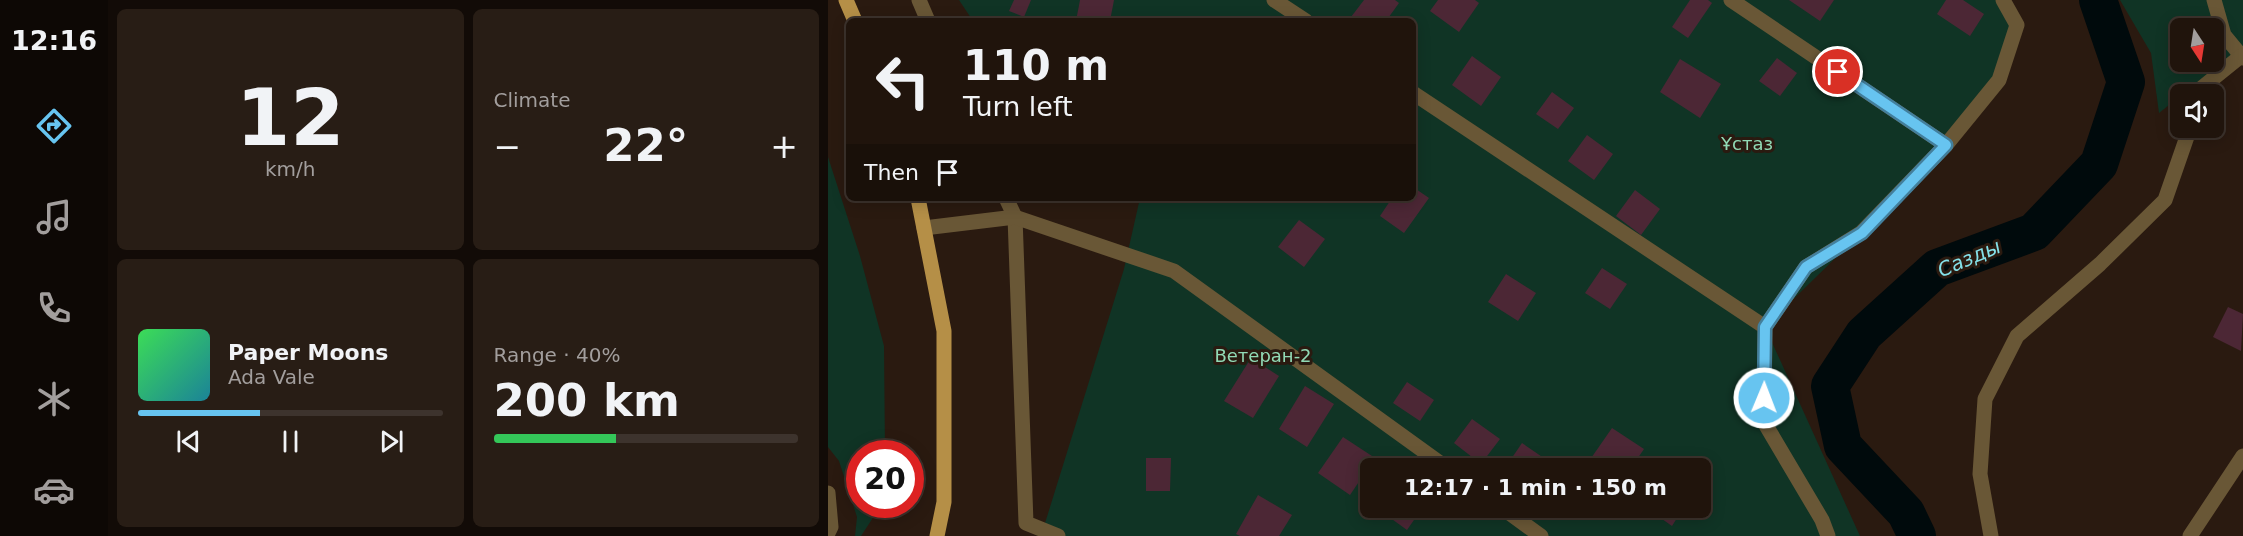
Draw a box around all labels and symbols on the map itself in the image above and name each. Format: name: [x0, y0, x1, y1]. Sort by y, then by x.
north arrow: [2170, 18, 2224, 72]
pin: [1812, 46, 1863, 97]
park label: Ұстаз: [1720, 133, 1773, 154]
water label: Сазды: [1934, 234, 2004, 282]
park label: Ветеран-2: [1214, 345, 1312, 366]
position arrow: [1732, 366, 1796, 430]
speed limit sign: 20: [846, 440, 924, 518]

